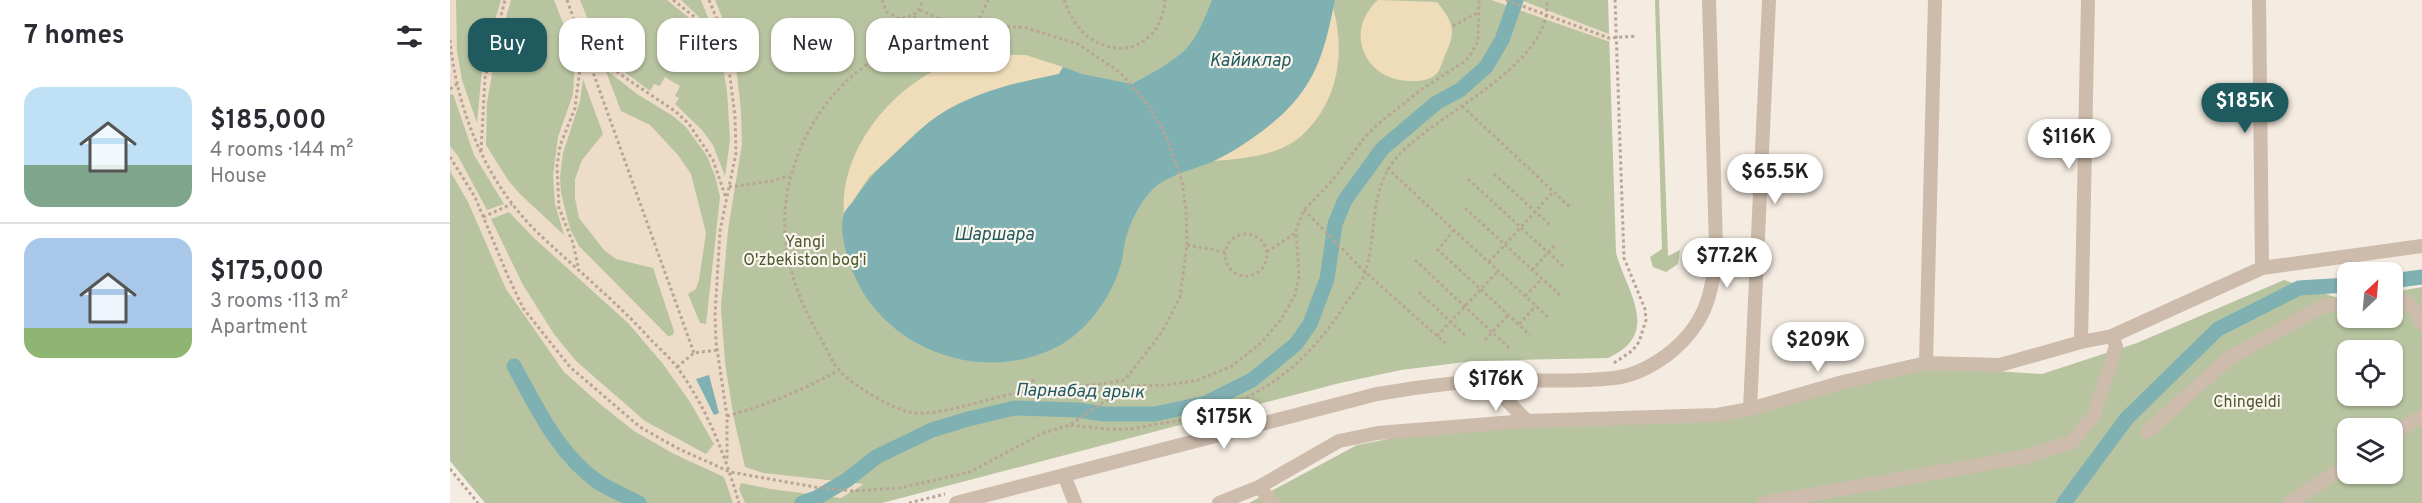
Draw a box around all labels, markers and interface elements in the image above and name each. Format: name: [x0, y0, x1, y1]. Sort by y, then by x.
chip: Buy: [468, 18, 547, 72]
chip: Rent: [559, 18, 645, 72]
chip: Filters: [657, 18, 759, 72]
chip: New: [771, 18, 854, 72]
chip: Apartment: [866, 18, 1010, 72]
text: 7 homes: [24, 20, 124, 53]
icon: filters: [393, 20, 426, 53]
water label: Кайиклар: [1209, 50, 1291, 73]
pin: $185K: [2203, 83, 2287, 134]
text: $185K: [2215, 89, 2275, 115]
text: $185,000: [210, 105, 326, 138]
icon: home: [72, 111, 144, 183]
pin: $116K: [2027, 119, 2111, 170]
text: $116K: [2042, 125, 2096, 151]
text: 4 rooms · 144 m²: [210, 138, 353, 164]
pin: $65.5K: [1726, 154, 1824, 205]
text: $65.5K: [1741, 160, 1809, 186]
text: House: [210, 164, 266, 190]
water label: Шаршара: [954, 224, 1035, 247]
park label: Yangi O'zbekiston bog'i: [743, 233, 867, 271]
pin: $77.2K: [1678, 238, 1776, 289]
text: $77.2K: [1696, 244, 1758, 270]
text: $175,000: [210, 256, 324, 289]
icon: home: [72, 262, 144, 334]
north arrow: [2337, 262, 2403, 328]
map controls: [2337, 262, 2403, 484]
text: 3 rooms · 113 m²: [210, 289, 348, 315]
text: Apartment: [210, 315, 308, 341]
pin: $209K: [1776, 322, 1860, 373]
text: $209K: [1786, 328, 1850, 354]
button: locate: [2337, 340, 2403, 406]
pin: $176K: [1454, 361, 1538, 412]
text: $176K: [1468, 367, 1524, 393]
water label: Парнабад арык: [1015, 379, 1145, 405]
park label: Chingeldi: [2213, 393, 2281, 413]
pin: $175K: [1182, 399, 1266, 450]
text: $175K: [1195, 405, 1253, 431]
button: layers: [2337, 418, 2403, 484]

